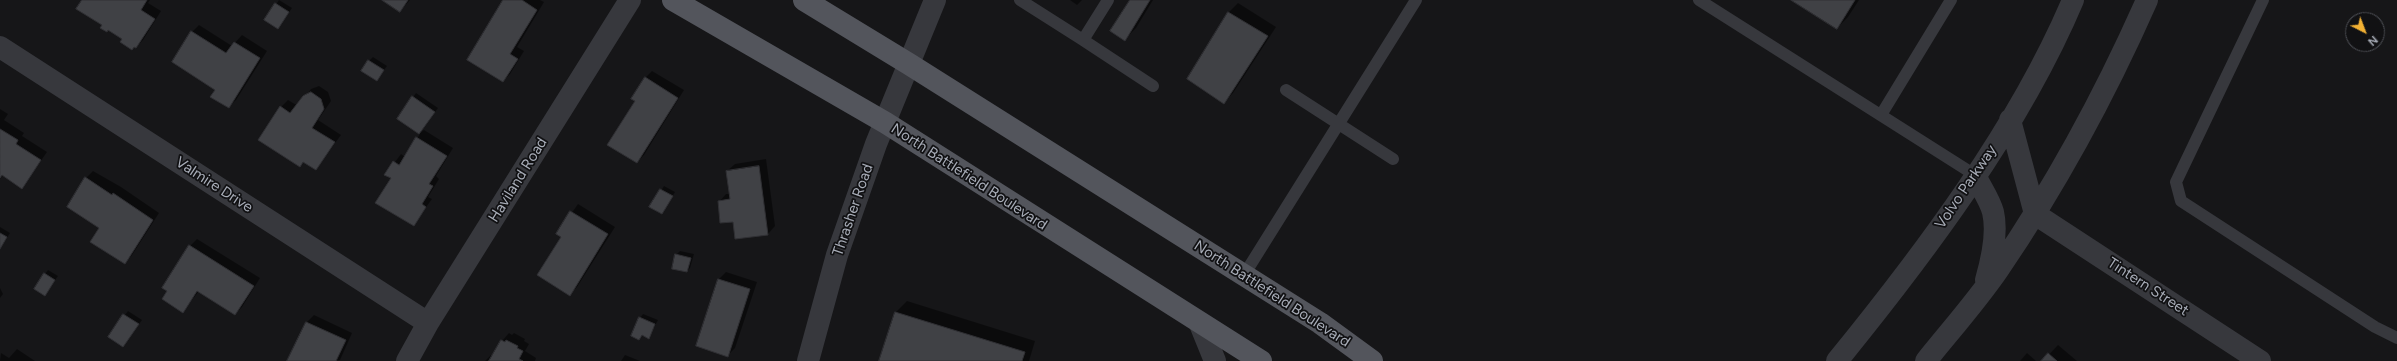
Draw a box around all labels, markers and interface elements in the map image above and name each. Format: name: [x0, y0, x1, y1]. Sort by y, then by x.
north arrow: [2345, 12, 2385, 52]
text: N: [2365, 33, 2380, 48]
street label: North Battlefield Boulevard: [888, 120, 1050, 234]
street label: Haviland Road: [485, 134, 551, 226]
street label: Volvo Parkway: [1931, 142, 2001, 232]
street label: Valmire Drive: [172, 153, 256, 217]
street label: Thrasher Road: [829, 162, 877, 258]
street label: North Battlefield Boulevard: [1191, 237, 1353, 351]
street label: Tintern Street: [2104, 254, 2192, 320]

